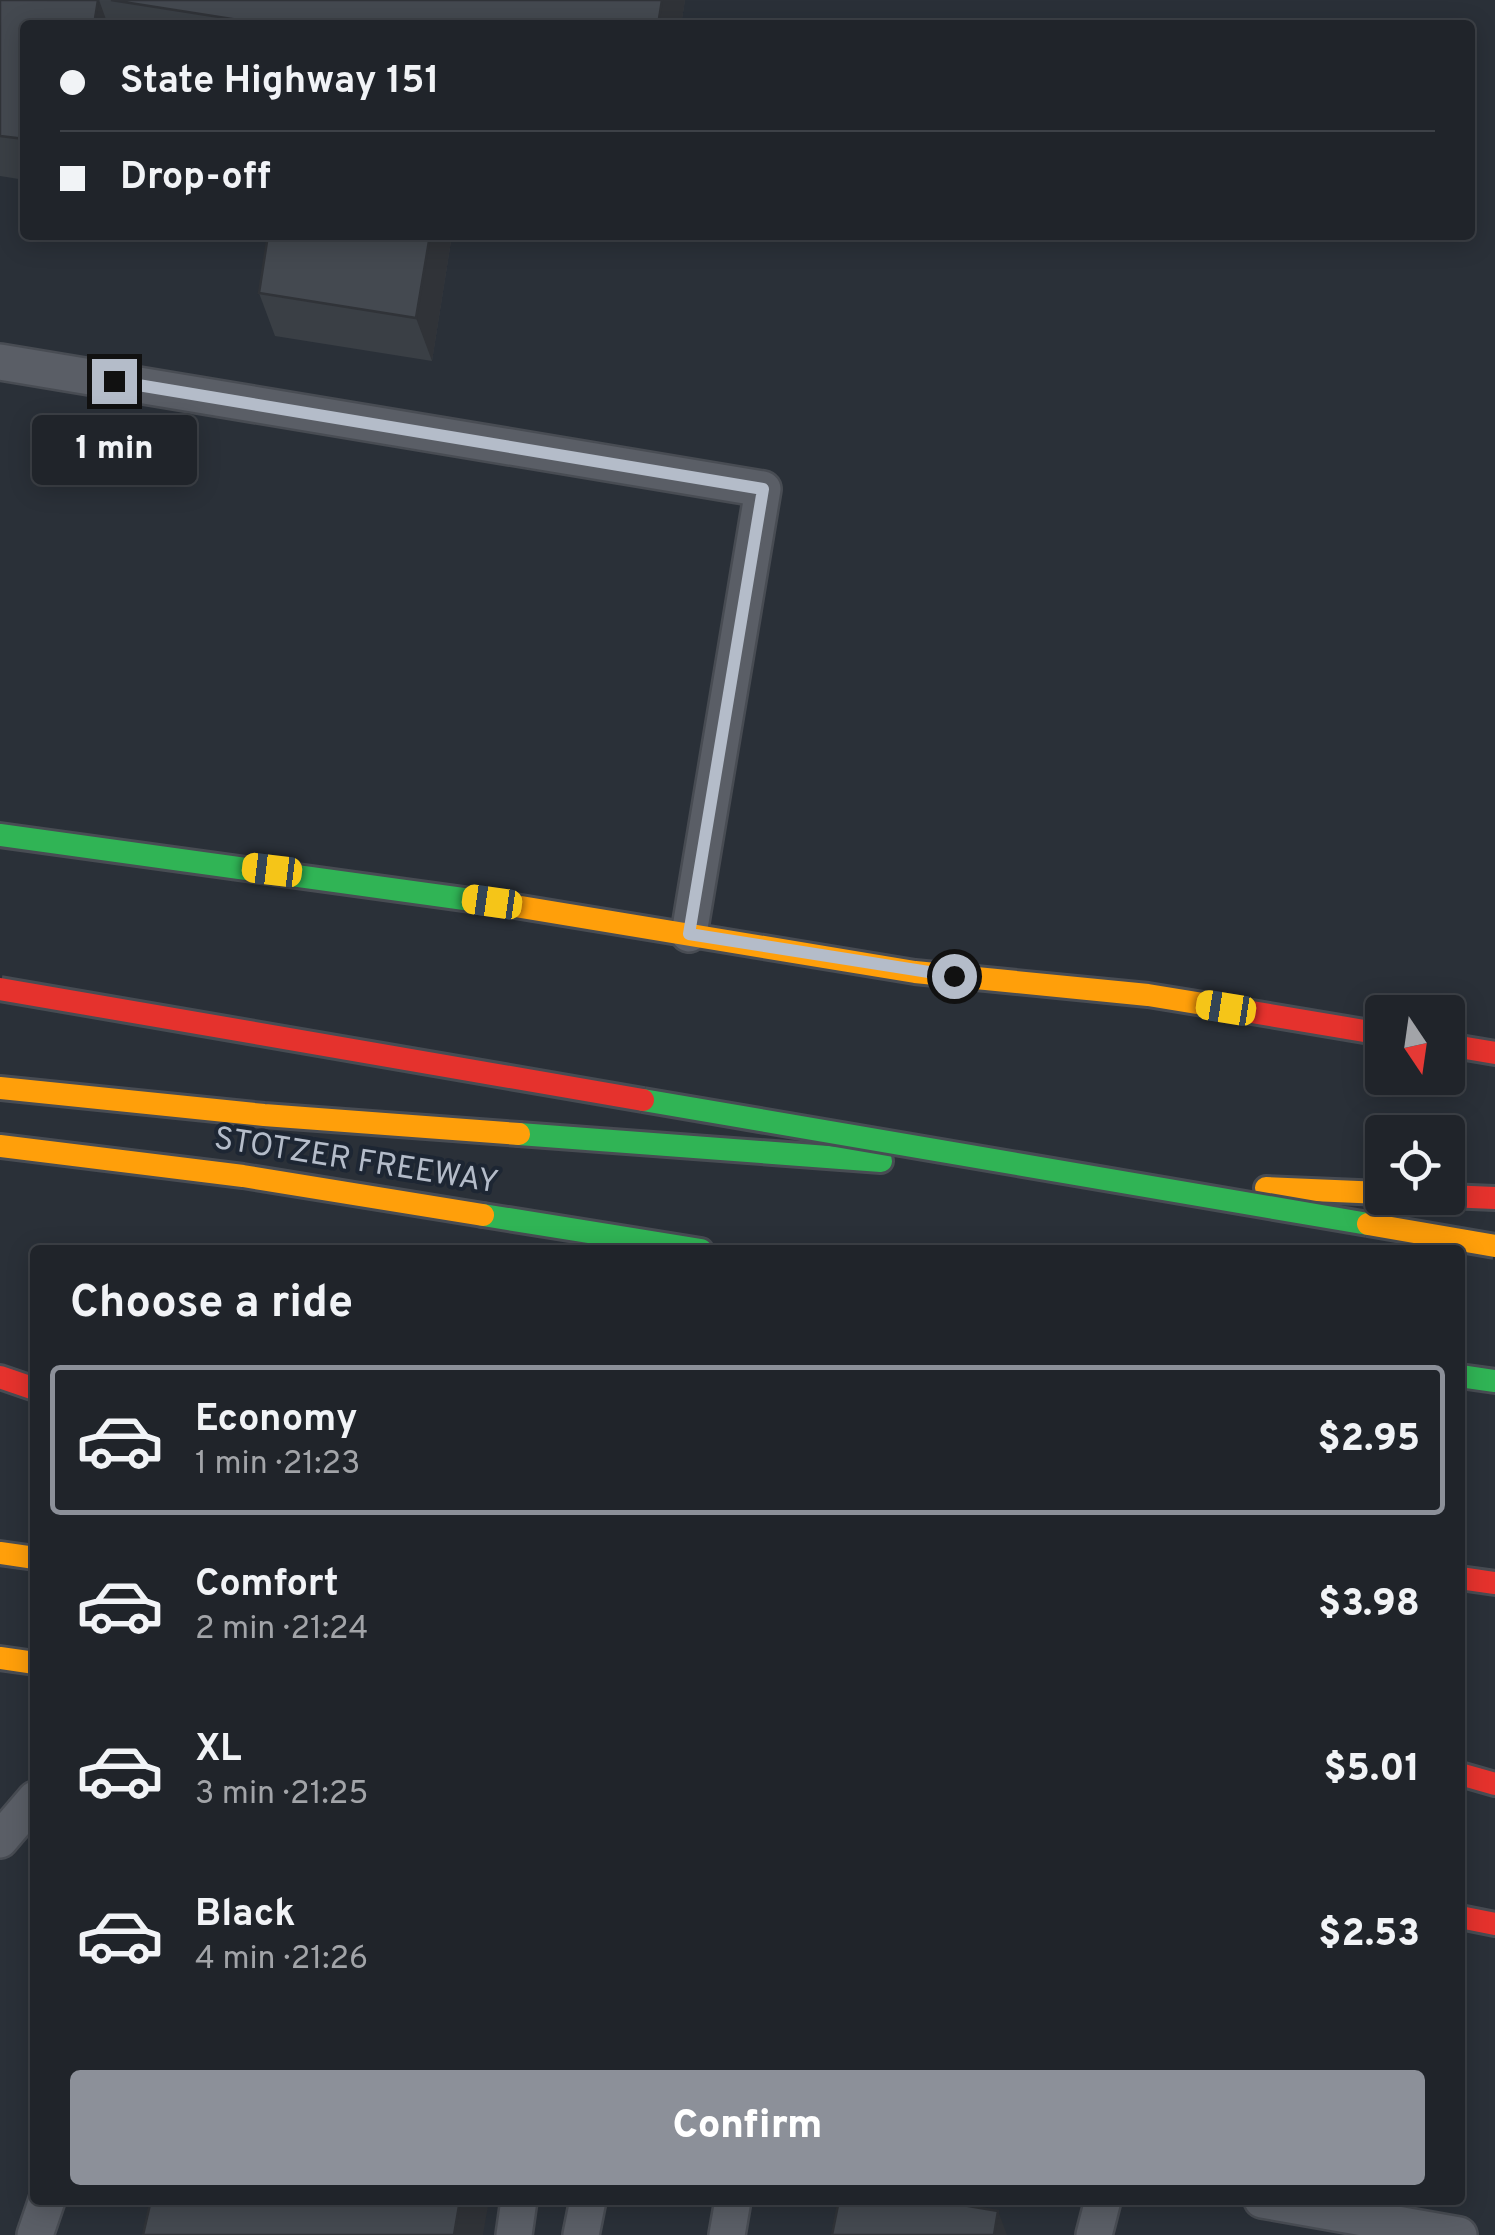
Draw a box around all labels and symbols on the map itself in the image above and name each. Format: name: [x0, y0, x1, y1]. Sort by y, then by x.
route end: [92, 359, 137, 404]
callout: 1 min: [32, 416, 196, 486]
car: [240, 851, 304, 889]
car: [460, 883, 524, 921]
route start: [932, 954, 977, 999]
car: [1194, 988, 1258, 1028]
north arrow: [1365, 995, 1465, 1095]
street label: STOTZER FREEWAY: [211, 1120, 501, 1204]

